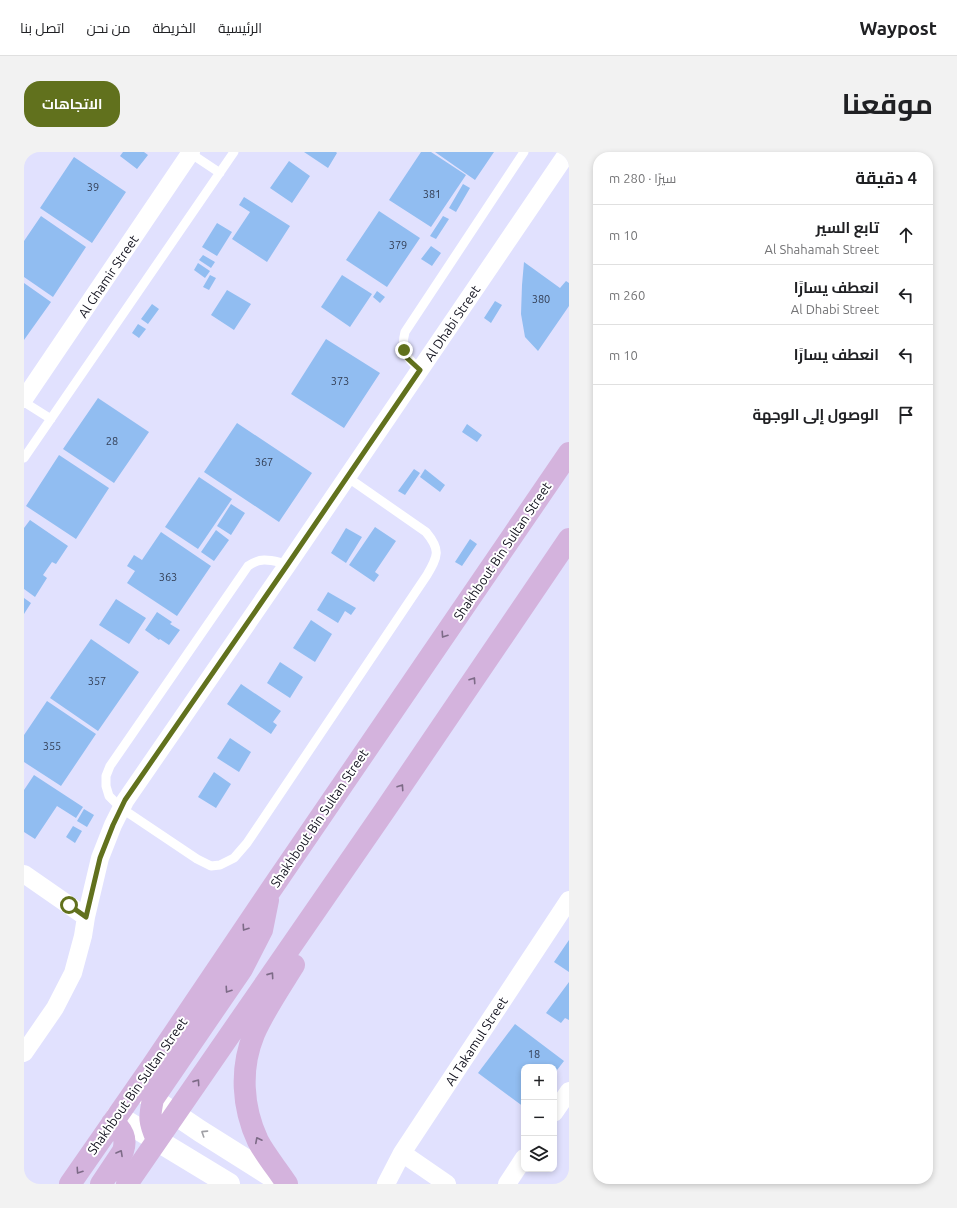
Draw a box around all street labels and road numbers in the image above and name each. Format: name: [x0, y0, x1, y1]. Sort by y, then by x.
street label: Al Ghamir Street: [75, 232, 141, 320]
street label: Al Dhabi Street: [422, 283, 482, 363]
street label: Shakhbout Bin Sultan Street: [450, 479, 554, 623]
street label: Shakhbout Bin Sultan Street: [267, 746, 371, 890]
street label: Al Takamul Street: [442, 994, 510, 1088]
street label: Shakhbout Bin Sultan Street: [84, 1015, 190, 1157]

